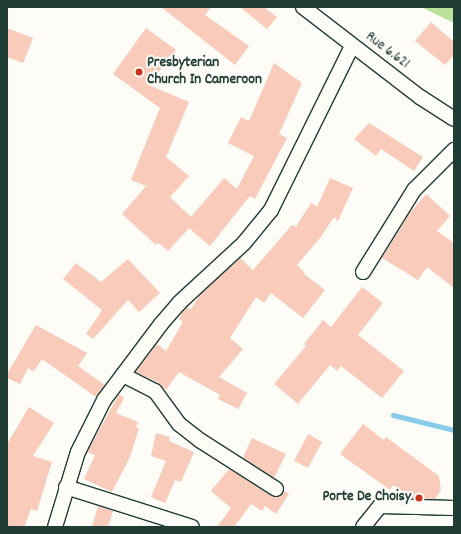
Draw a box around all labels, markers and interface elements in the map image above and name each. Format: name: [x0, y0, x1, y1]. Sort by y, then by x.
street label: Rue 6.621: [361, 29, 413, 73]
place label: Presbyterian Church In Cameroon: [147, 54, 262, 89]
marker: Presbyterian Church In Cameroon: [134, 67, 144, 77]
place label: Porte De Choisy: [323, 489, 411, 507]
marker: Porte De Choisy: [414, 493, 424, 503]

